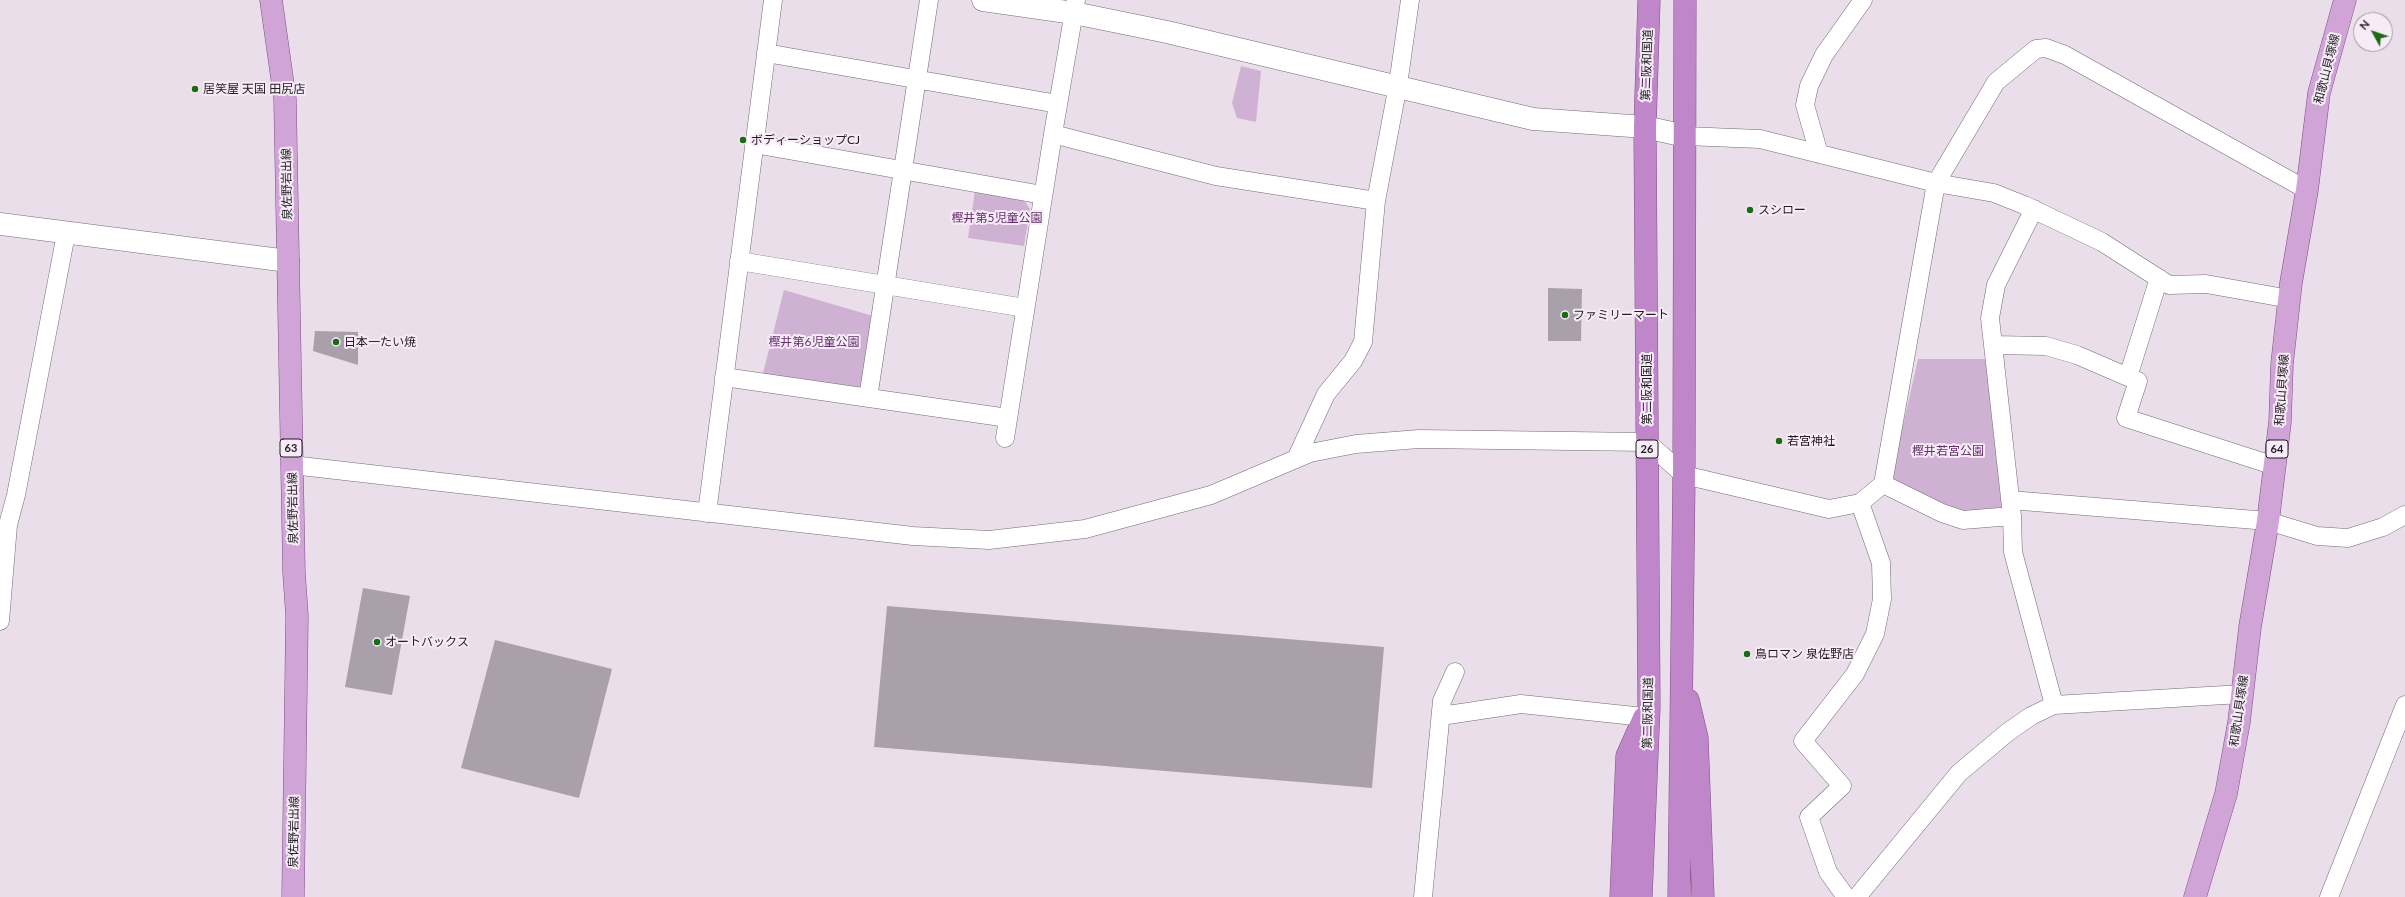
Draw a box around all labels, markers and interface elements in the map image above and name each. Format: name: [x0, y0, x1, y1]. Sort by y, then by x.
north arrow: [2353, 12, 2393, 52]
text: N: [2356, 17, 2372, 32]
street label: 第二阪和国道: [1639, 29, 1655, 101]
street label: 和歌山貝塚線: [2311, 32, 2343, 106]
place label: 居笑屋 天国 田尻店: [203, 82, 305, 96]
marker: 居笑屋 天国 田尻店: [190, 84, 200, 94]
place label: ボディーショップCJ: [751, 133, 860, 147]
marker: ボディーショップCJ: [738, 135, 748, 145]
street label: 泉佐野岩出線: [279, 148, 295, 220]
place label: スシロー: [1758, 203, 1806, 217]
marker: スシロー: [1745, 205, 1755, 215]
park label: 樫井第5児童公園: [952, 211, 1042, 225]
place label: ファミリーマート: [1573, 308, 1669, 322]
marker: ファミリーマート: [1560, 310, 1570, 320]
place label: 日本一たい焼: [344, 335, 416, 349]
park label: 樫井第6児童公園: [769, 335, 859, 349]
marker: 日本一たい焼: [331, 337, 341, 347]
street label: 第二阪和国道: [1640, 353, 1654, 425]
street label: 和歌山貝塚線: [2272, 354, 2292, 426]
place label: 若宮神社: [1787, 434, 1835, 448]
marker: 若宮神社: [1774, 436, 1784, 446]
road number: 63: [280, 439, 302, 457]
road number: 26: [1636, 440, 1658, 458]
road number: 64: [2266, 440, 2288, 458]
park label: 樫井若宮公園: [1912, 444, 1984, 458]
street label: 泉佐野岩出線: [285, 472, 301, 544]
place label: オートバックス: [385, 635, 469, 649]
marker: オートバックス: [372, 637, 382, 647]
place label: 鳥ロマン 泉佐野店: [1755, 647, 1854, 661]
marker: 鳥ロマン 泉佐野店: [1742, 649, 1752, 659]
street label: 和歌山貝塚線: [2227, 674, 2251, 748]
street label: 第二阪和国道: [1640, 677, 1656, 749]
street label: 泉佐野岩出線: [286, 796, 302, 868]

